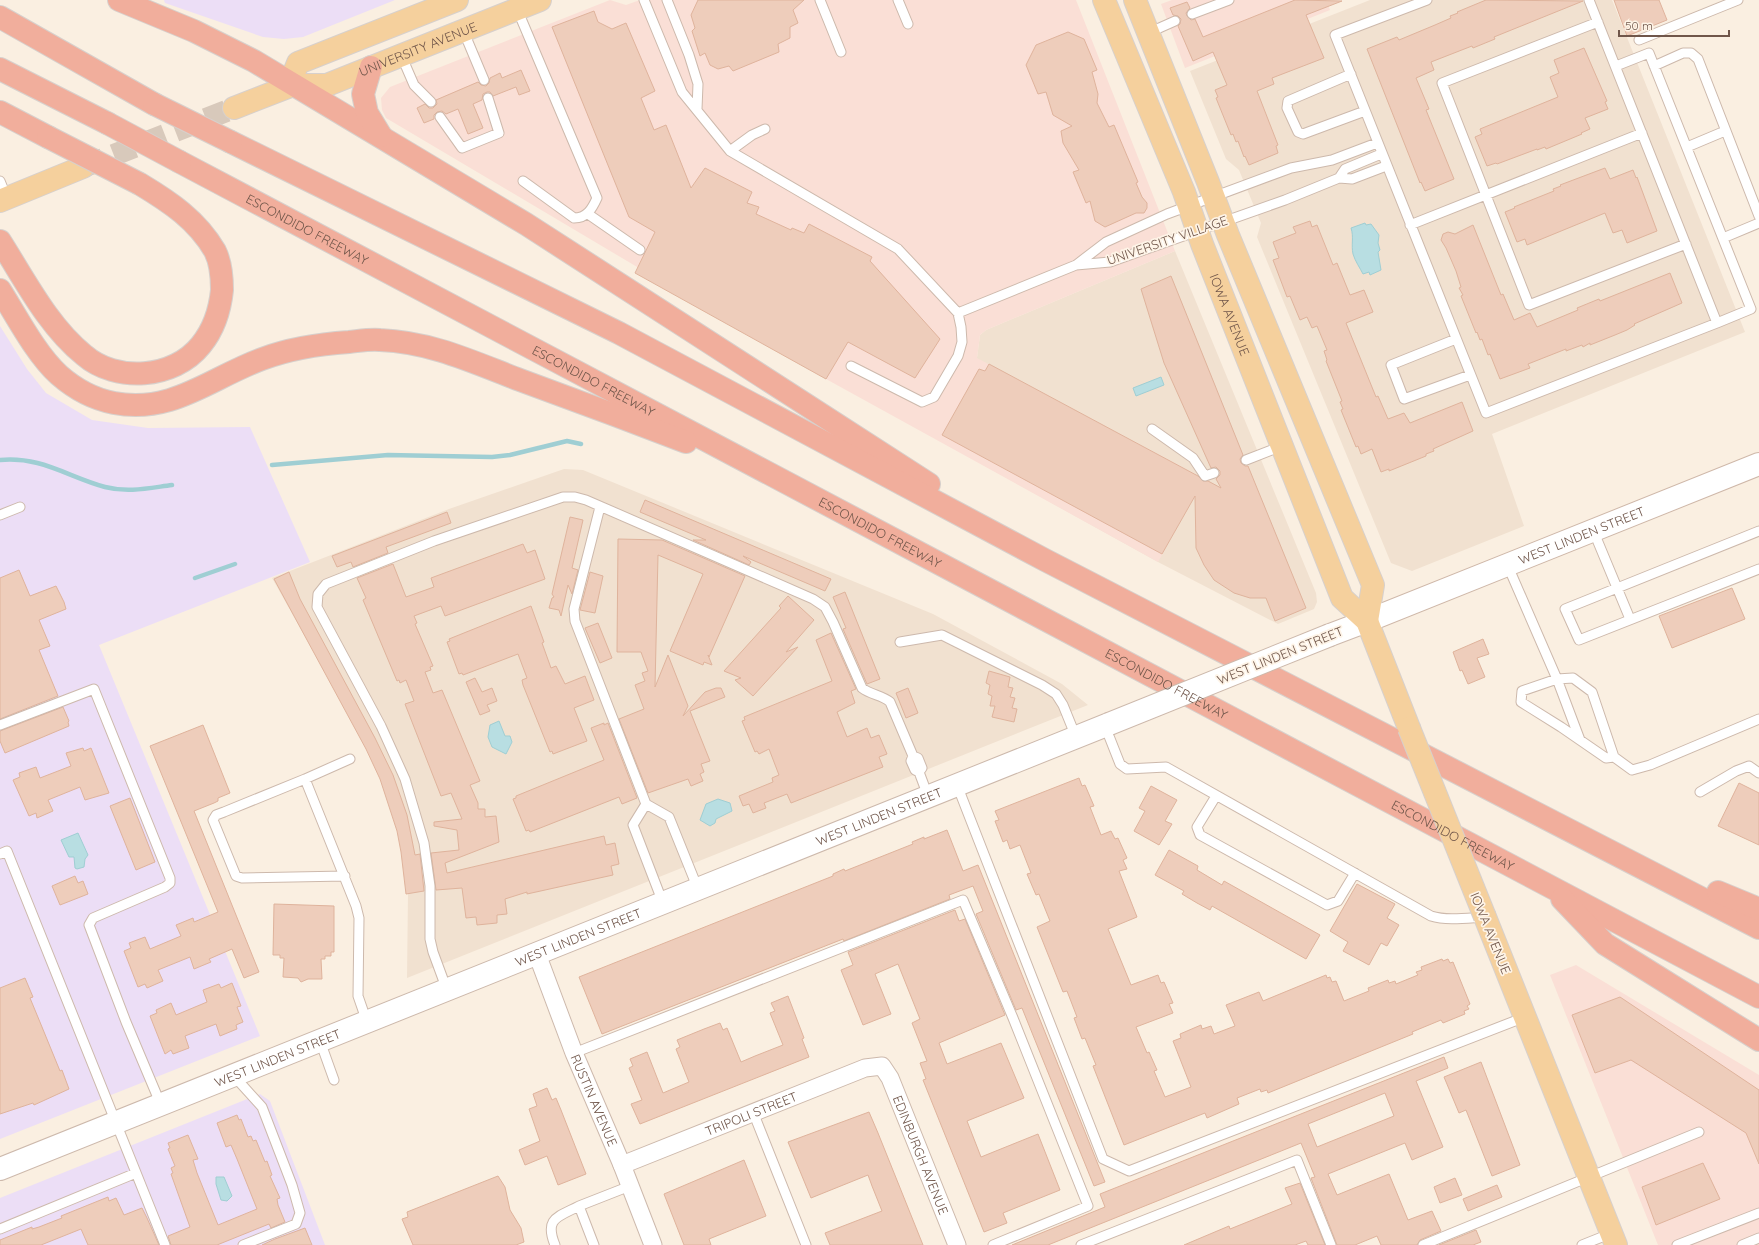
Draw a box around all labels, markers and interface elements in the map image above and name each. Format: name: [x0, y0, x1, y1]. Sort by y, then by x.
scale bar: [1619, 12, 1729, 38]
street label: UNIVERSITY AVENUE: [356, 18, 479, 79]
text: 50 m: [1625, 18, 1653, 33]
street label: ESCONDIDO FREEWAY: [243, 190, 372, 269]
street label: UNIVERSITY VILLAGE: [1105, 212, 1229, 268]
street label: IOWA AVENUE: [1207, 271, 1253, 358]
street label: ESCONDIDO FREEWAY: [530, 342, 658, 420]
street label: ESCONDIDO FREEWAY: [816, 493, 945, 572]
street label: WEST LINDEN STREET: [1516, 503, 1647, 568]
street label: WEST LINDEN STREET: [1215, 622, 1345, 688]
street label: ESCONDIDO FREEWAY: [1103, 645, 1231, 723]
street label: WEST LINDEN STREET: [813, 784, 944, 849]
street label: ESCONDIDO FREEWAY: [1389, 796, 1518, 874]
street label: IOWA AVENUE: [1467, 890, 1515, 976]
street label: WEST LINDEN STREET: [513, 904, 644, 969]
street label: WEST LINDEN STREET: [212, 1025, 343, 1090]
street label: RUSTIN AVENUE: [567, 1052, 621, 1149]
street label: TRIPOLI STREET: [703, 1088, 800, 1139]
street label: EDINBURGH AVENUE: [890, 1093, 952, 1217]

